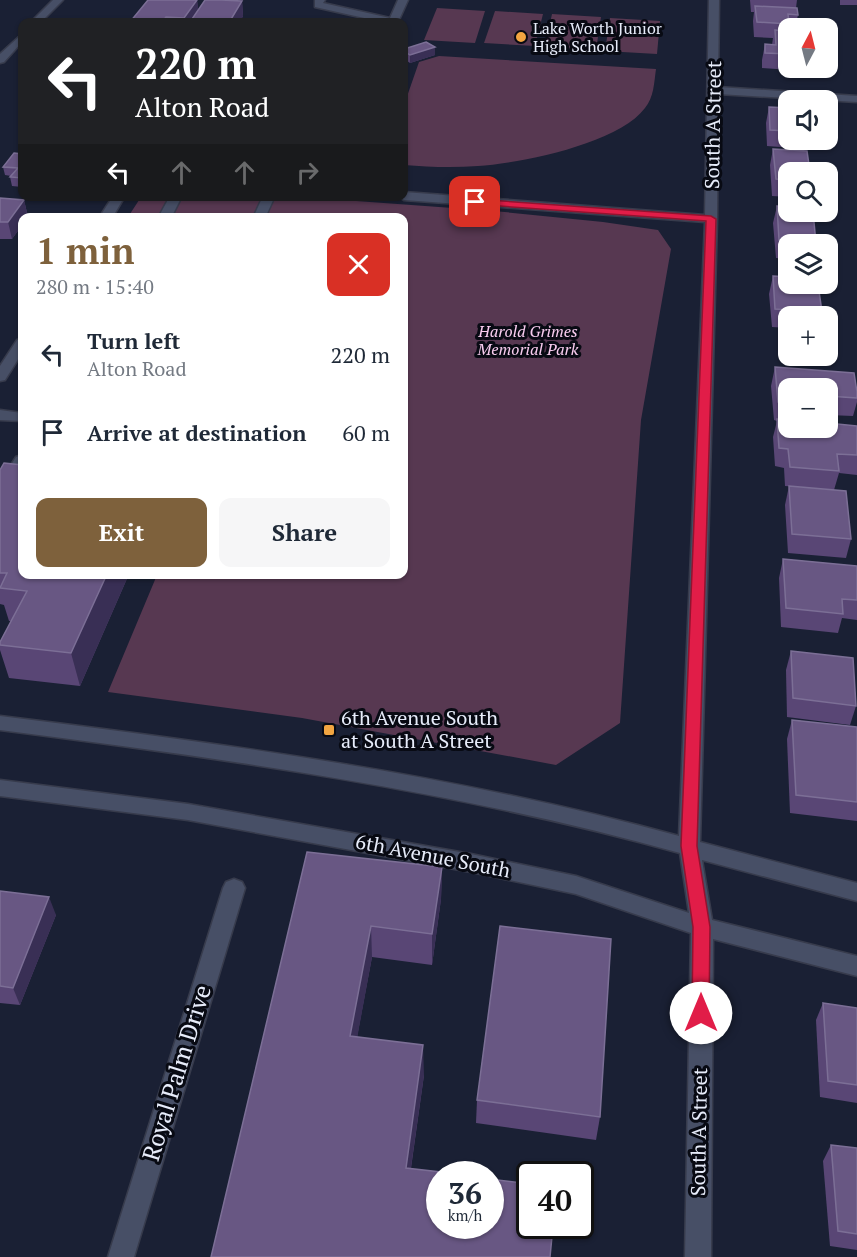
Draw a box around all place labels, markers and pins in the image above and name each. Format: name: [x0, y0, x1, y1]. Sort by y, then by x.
place label: Lake Worth Junior High School: [533, 17, 663, 57]
marker: Lake Worth Junior High School: [514, 30, 528, 44]
pin: [449, 176, 500, 227]
place label: 6th Avenue South at South A Street: [341, 704, 498, 754]
marker: 6th Avenue South at South A Street: [322, 723, 336, 737]

